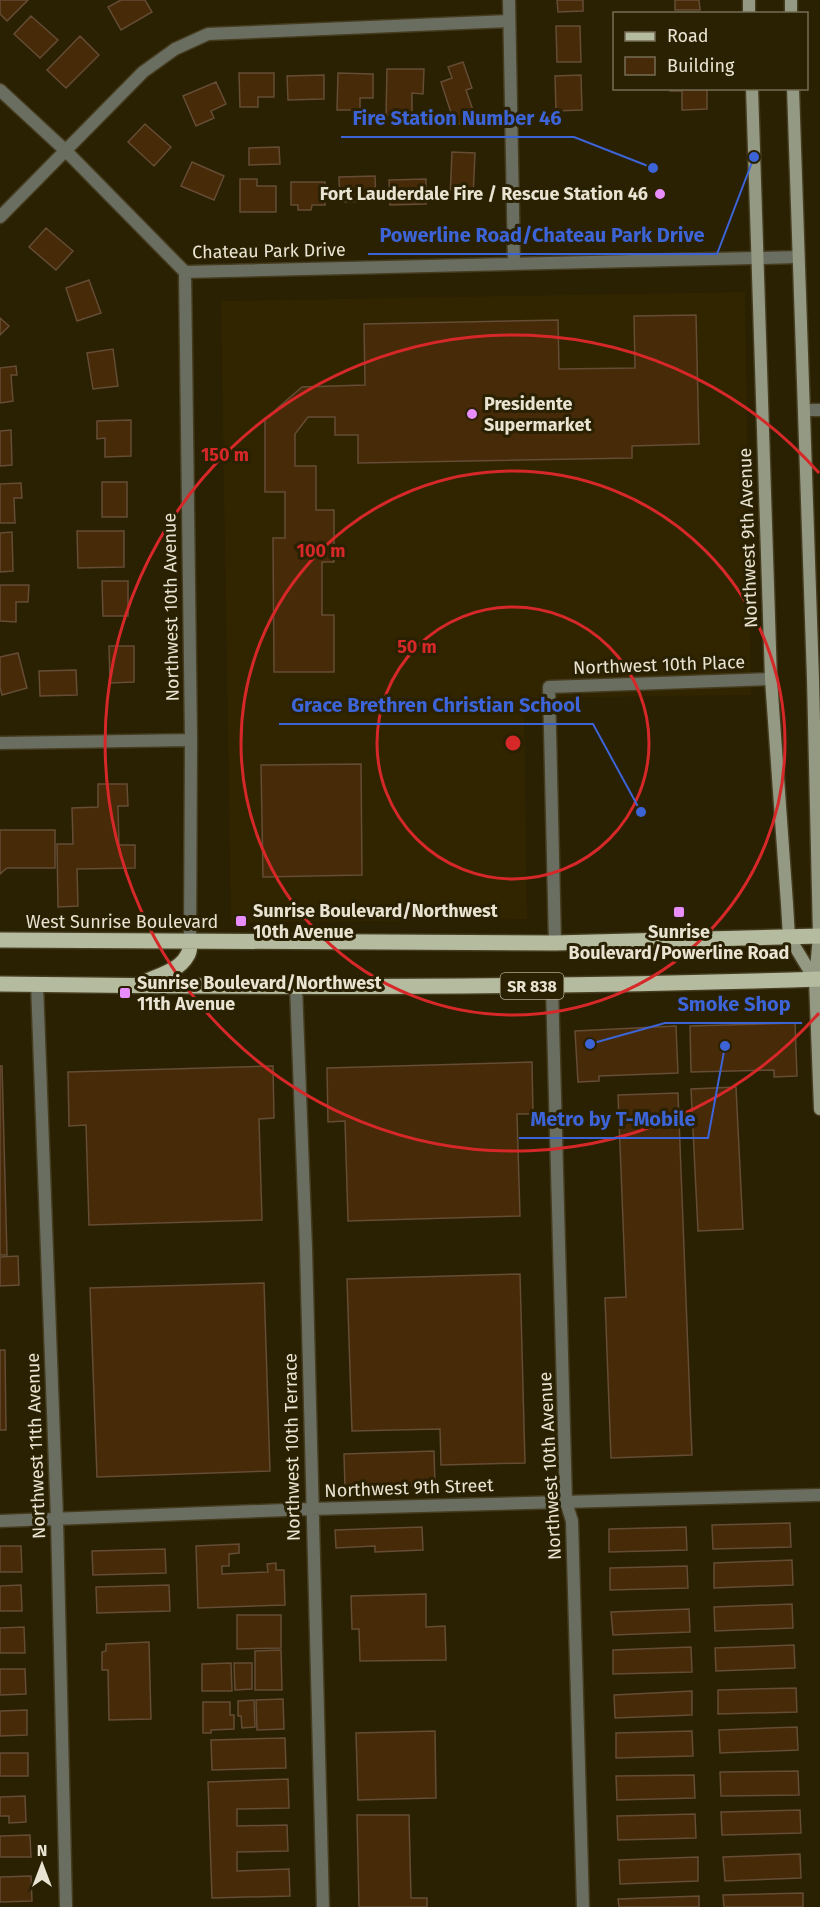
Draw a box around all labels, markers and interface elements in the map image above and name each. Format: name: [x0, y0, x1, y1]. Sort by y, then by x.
legend: [613, 12, 808, 90]
text: Road: [667, 25, 709, 47]
text: Building: [667, 55, 735, 77]
callout: Fire Station Number 46: [341, 99, 574, 137]
text: Fire Station Number 46: [352, 106, 562, 130]
place label: Fort Lauderdale Fire / Rescue Station 46: [320, 183, 648, 205]
marker: Fort Lauderdale Fire / Rescue Station 46: [653, 187, 667, 201]
callout: Powerline Road/Chateau Park Drive: [368, 216, 717, 254]
text: Powerline Road/Chateau Park Drive: [379, 223, 705, 247]
street label: Chateau Park Drive: [192, 239, 346, 263]
place label: Presidente Supermarket: [484, 393, 592, 436]
marker: Presidente Supermarket: [465, 407, 479, 421]
text: 150 m: [201, 444, 249, 466]
street label: Northwest 9th Avenue: [734, 448, 762, 628]
street label: Northwest 10th Avenue: [158, 513, 184, 701]
text: 100 m: [297, 540, 345, 562]
text: 50 m: [397, 636, 437, 658]
street label: Northwest 10th Place: [573, 651, 745, 679]
callout: Grace Brethren Christian School: [279, 686, 593, 724]
text: Grace Brethren Christian School: [291, 693, 581, 717]
centre of rings: [503, 733, 523, 753]
place label: Sunrise Boulevard/Northwest 10th Avenue: [253, 900, 499, 943]
marker: Sunrise Boulevard/Powerline Road: [672, 905, 686, 919]
street label: West Sunrise Boulevard: [26, 911, 218, 933]
marker: Sunrise Boulevard/Northwest 10th Avenue: [234, 914, 248, 928]
place label: Sunrise Boulevard/Powerline Road: [569, 921, 789, 964]
place label: Sunrise Boulevard/Northwest 11th Avenue: [137, 972, 383, 1015]
road number: SR 838: [500, 973, 564, 999]
callout: Smoke Shop: [665, 985, 802, 1023]
marker: Sunrise Boulevard/Northwest 11th Avenue: [118, 986, 132, 1000]
text: Smoke Shop: [677, 992, 791, 1016]
callout: Metro by T-Mobile: [519, 1100, 708, 1138]
text: Metro by T-Mobile: [531, 1107, 696, 1131]
street label: Northwest 11th Avenue: [22, 1353, 50, 1539]
street label: Northwest 10th Terrace: [279, 1353, 305, 1541]
street label: Northwest 10th Avenue: [534, 1371, 566, 1561]
street label: Northwest 9th Street: [324, 1474, 494, 1502]
north arrow: [12, 1835, 72, 1895]
text: N: [37, 1841, 47, 1860]

